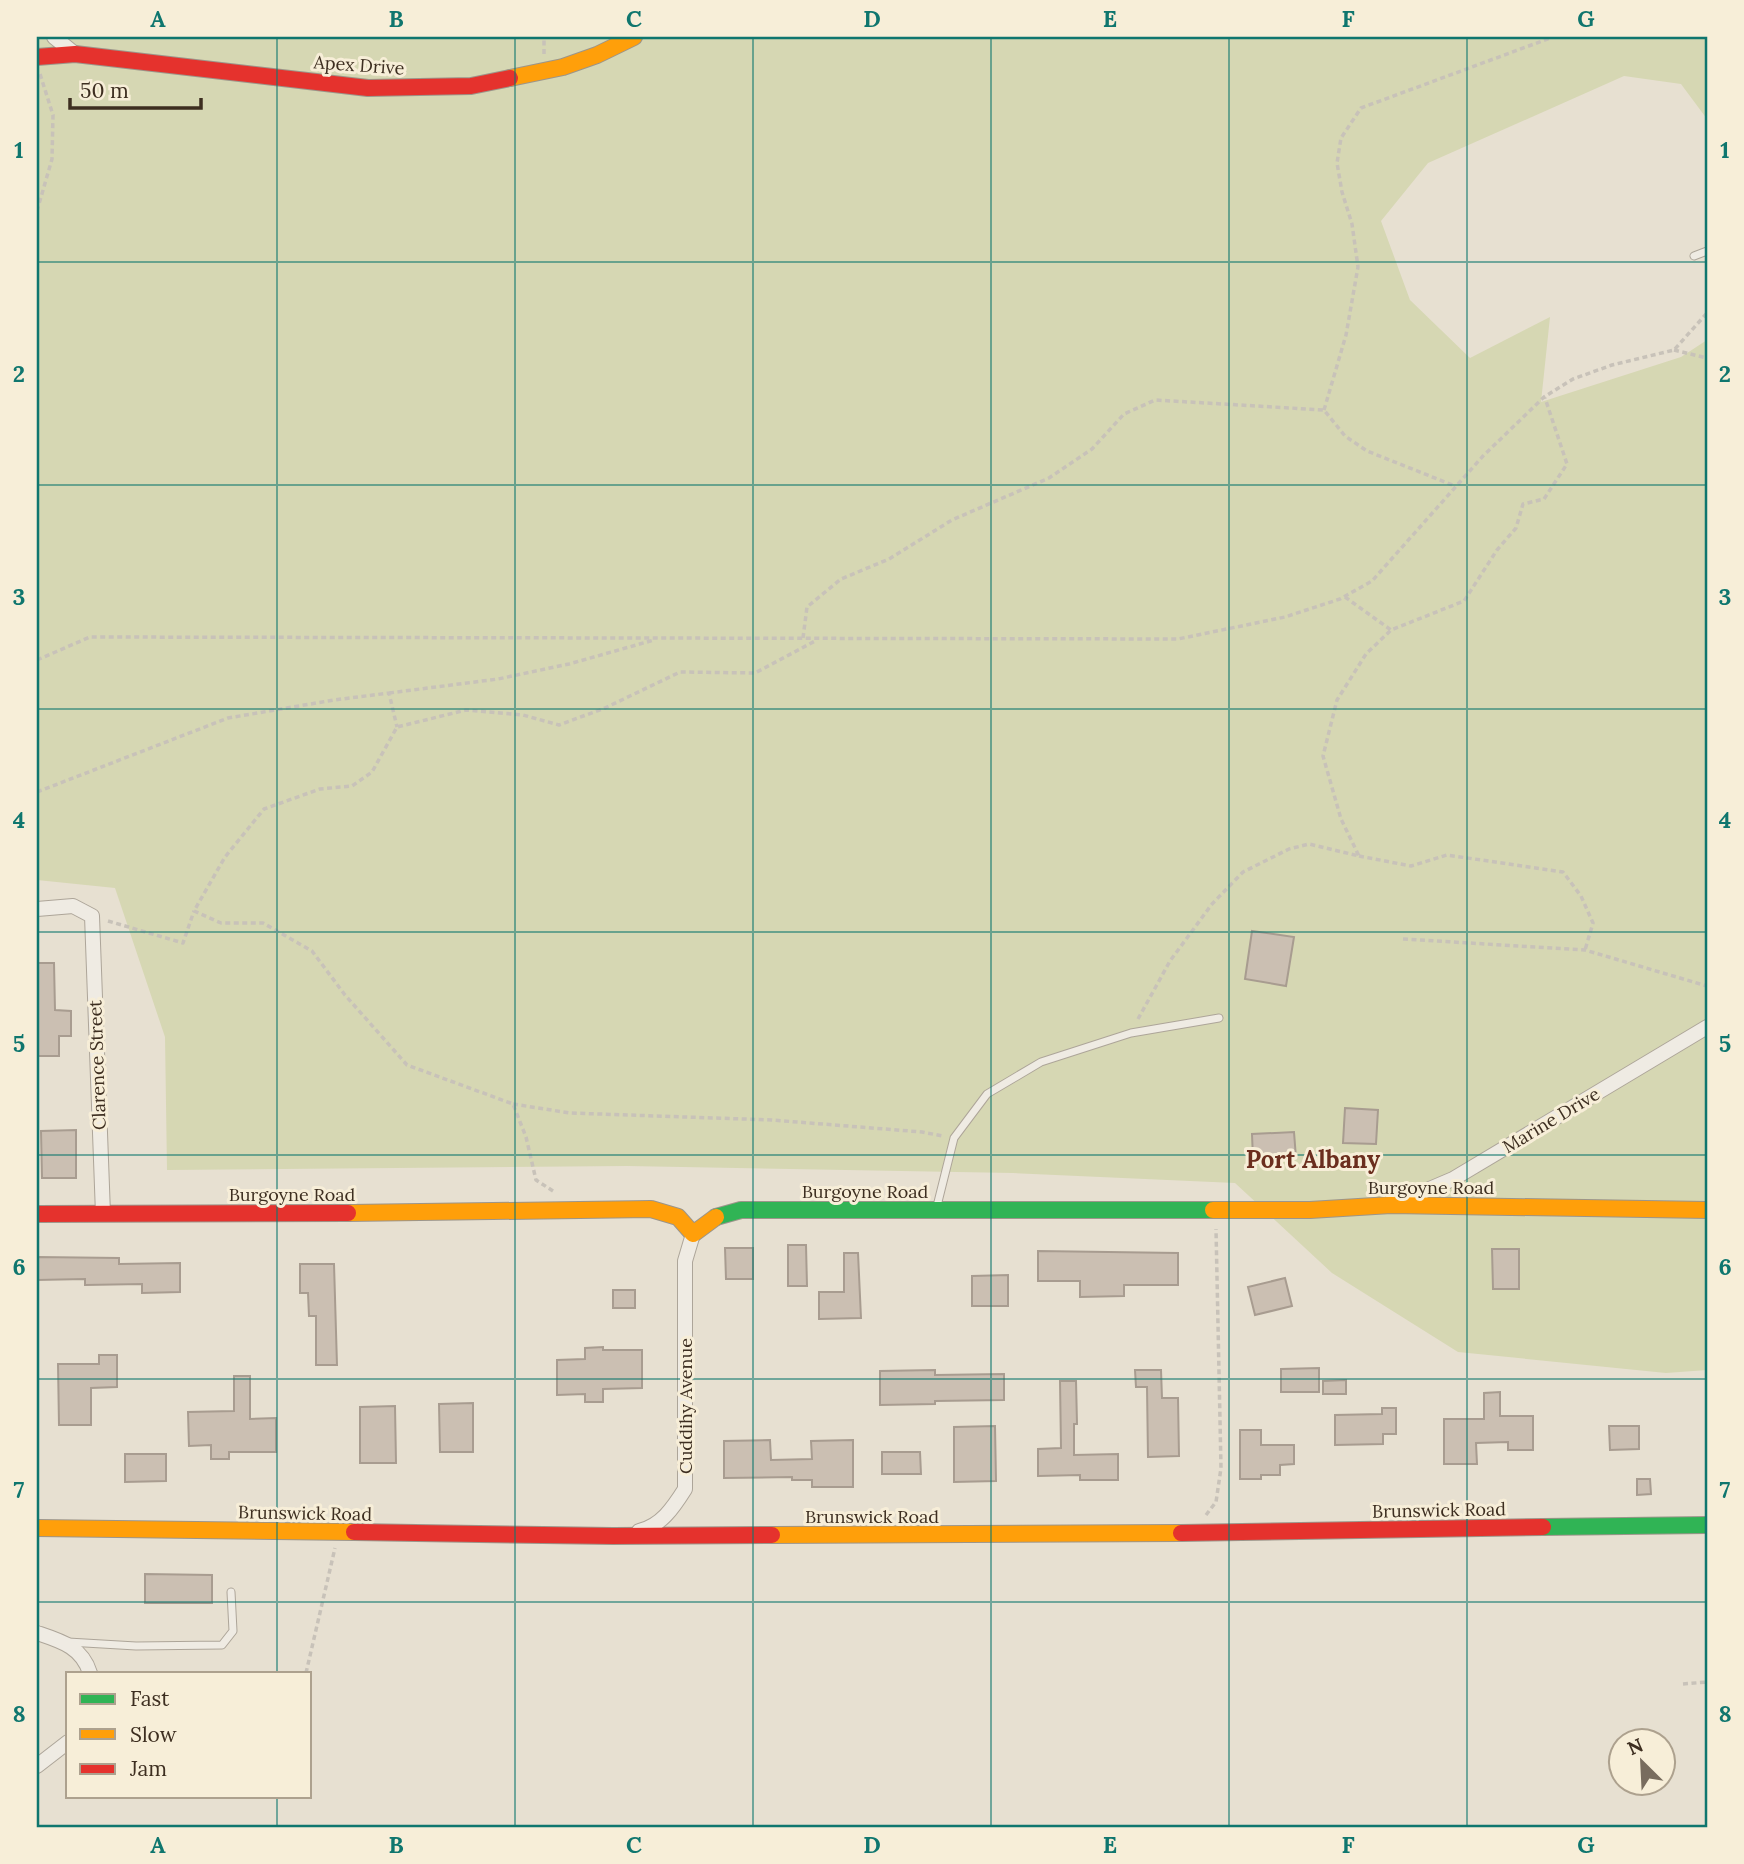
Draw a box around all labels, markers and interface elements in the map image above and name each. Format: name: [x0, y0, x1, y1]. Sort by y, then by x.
text: A: [150, 4, 166, 33]
text: B: [388, 4, 404, 33]
text: C: [626, 4, 642, 33]
text: D: [863, 4, 881, 33]
text: E: [1103, 4, 1117, 33]
text: F: [1341, 4, 1355, 33]
text: G: [1577, 4, 1595, 33]
street label: Apex Drive: [312, 50, 405, 80]
scale bar: [70, 66, 201, 110]
text: 50 m: [80, 77, 129, 104]
text: 1: [14, 135, 24, 164]
text: 1: [1720, 135, 1730, 164]
text: 2: [13, 359, 25, 388]
text: 2: [1719, 359, 1731, 388]
text: 3: [13, 582, 25, 611]
text: 3: [1719, 582, 1731, 611]
text: 4: [13, 805, 25, 834]
text: 4: [1719, 805, 1731, 834]
street label: Clarence Street: [83, 1000, 111, 1130]
text: 5: [13, 1029, 25, 1058]
text: 5: [1719, 1029, 1731, 1058]
street label: Marine Drive: [1498, 1082, 1604, 1158]
district label: Port Albany: [1246, 1144, 1381, 1175]
street label: Burgoyne Road: [1368, 1176, 1494, 1199]
street label: Burgoyne Road: [802, 1180, 928, 1203]
street label: Burgoyne Road: [229, 1183, 355, 1206]
text: 6: [12, 1252, 26, 1281]
text: 6: [1718, 1252, 1732, 1281]
street label: Cuddihy Avenue: [674, 1338, 697, 1474]
text: 7: [14, 1475, 25, 1504]
text: 7: [1720, 1475, 1731, 1504]
street label: Brunswick Road: [1372, 1497, 1506, 1523]
street label: Brunswick Road: [238, 1500, 372, 1526]
street label: Brunswick Road: [805, 1505, 939, 1528]
legend: [66, 1672, 312, 1798]
text: Fast: [130, 1685, 170, 1712]
text: 8: [12, 1699, 26, 1728]
text: 8: [1718, 1699, 1732, 1728]
text: Slow: [130, 1721, 177, 1748]
north arrow: [1608, 1728, 1678, 1798]
text: N: [1623, 1732, 1647, 1760]
text: Jam: [129, 1755, 167, 1782]
text: A: [150, 1830, 166, 1859]
text: B: [388, 1830, 404, 1859]
text: C: [626, 1830, 642, 1859]
text: D: [863, 1830, 881, 1859]
text: E: [1103, 1830, 1117, 1859]
text: F: [1341, 1830, 1355, 1859]
text: G: [1577, 1830, 1595, 1859]

